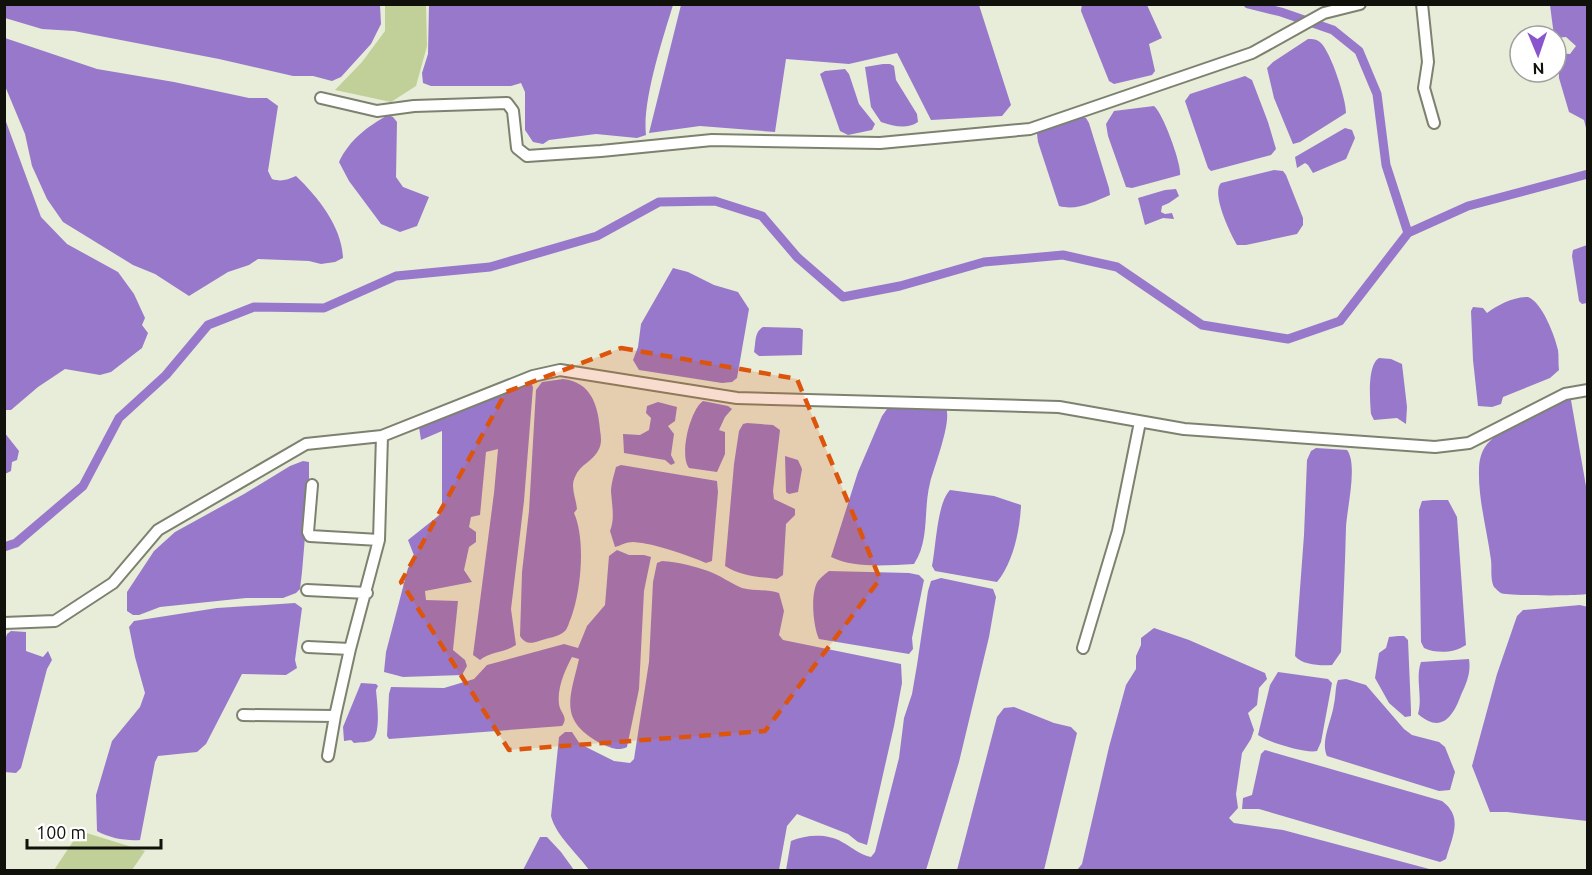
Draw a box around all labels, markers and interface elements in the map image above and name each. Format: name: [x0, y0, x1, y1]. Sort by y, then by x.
north arrow: [1508, 24, 1568, 84]
text: N: [1532, 60, 1545, 78]
scale bar: [27, 812, 160, 850]
text: 100 m: [36, 822, 86, 842]

